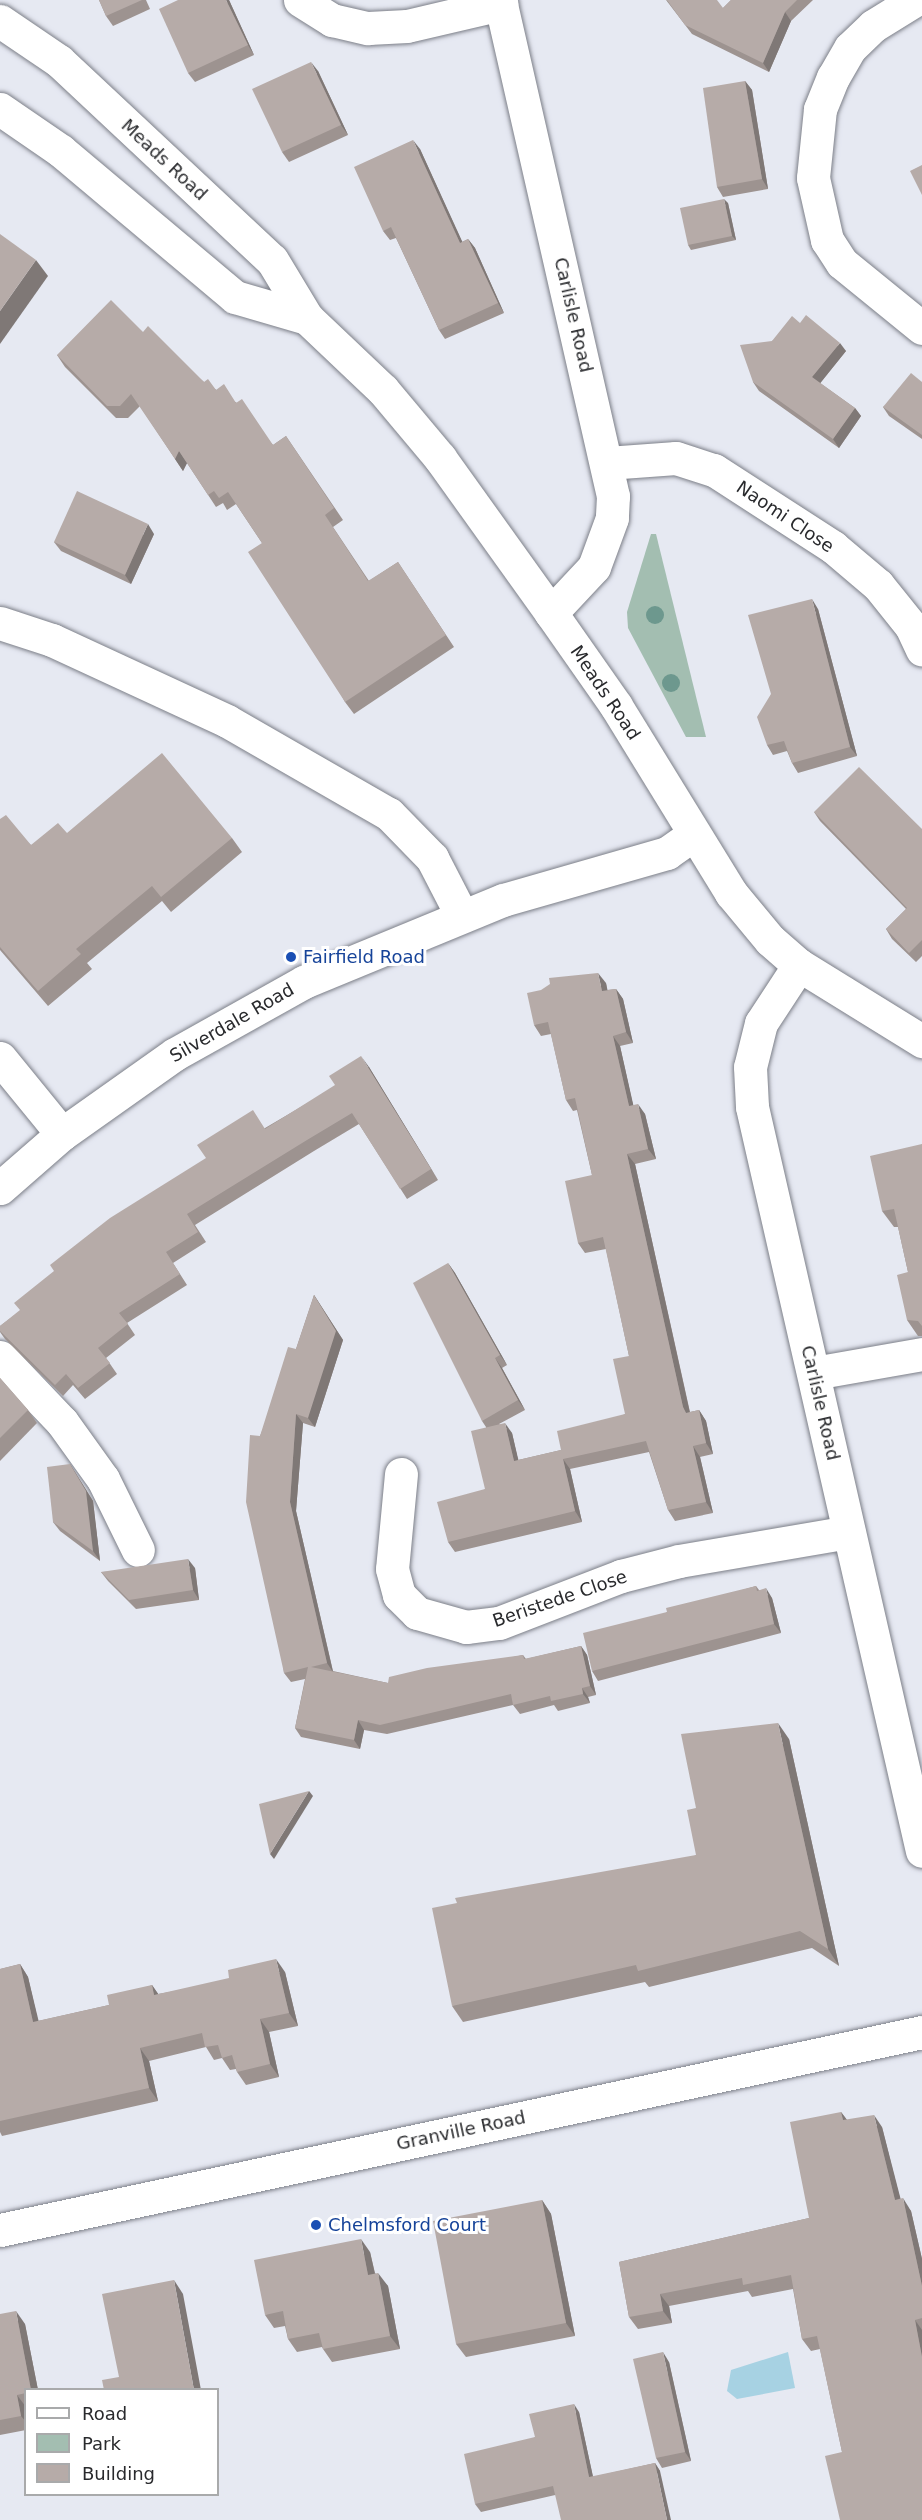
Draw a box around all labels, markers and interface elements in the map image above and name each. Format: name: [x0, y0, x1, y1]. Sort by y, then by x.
street label: Meads Road: [117, 115, 211, 205]
street label: Carlisle Road: [549, 255, 597, 375]
street label: Naomi Close: [732, 477, 838, 557]
street label: Meads Road: [565, 642, 645, 744]
place label: Fairfield Road: [303, 946, 425, 968]
marker: Fairfield Road: [284, 950, 298, 964]
street label: Silverdale Road: [166, 979, 298, 1067]
street label: Carlisle Road: [796, 1343, 844, 1463]
street label: Beristede Close: [490, 1566, 630, 1632]
street label: Granville Road: [394, 2107, 528, 2155]
place label: Chelmsford Court: [328, 2214, 486, 2236]
marker: Chelmsford Court: [309, 2218, 323, 2232]
legend: [24, 2388, 219, 2496]
text: Road: [82, 2403, 127, 2424]
text: Park: [82, 2433, 121, 2454]
text: Building: [82, 2463, 155, 2484]

